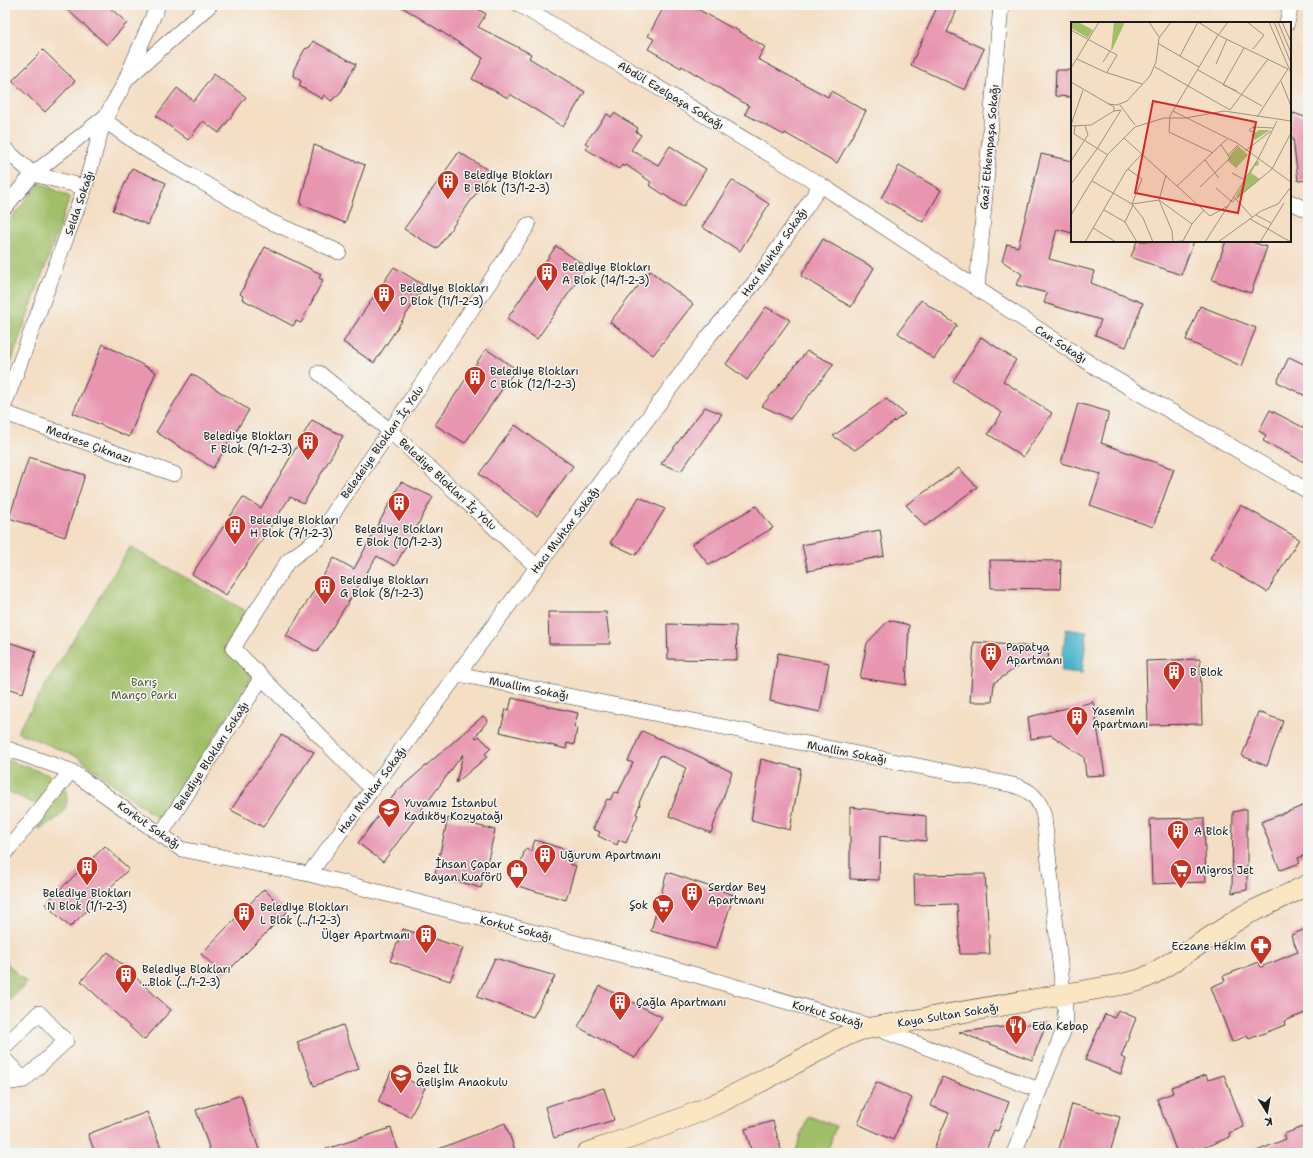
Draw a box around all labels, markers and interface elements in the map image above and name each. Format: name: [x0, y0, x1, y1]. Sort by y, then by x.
inset map: [1071, 22, 1291, 242]
street label: Abdül Ezelpaşa Sokağı: [615, 58, 727, 133]
street label: Gazi Ethempaşa Sokağı: [977, 84, 1002, 210]
building icon: Belediye Blokları B Blok (13/1-2-3): [435, 168, 461, 201]
place label: Belediye Blokları B Blok (13/1-2-3): [464, 168, 553, 196]
street label: Selda Sokağı: [61, 169, 98, 238]
street label: Hacı Muhtar Sokağı: [738, 205, 811, 300]
building icon: Belediye Blokları A Blok (14/1-2-3): [534, 260, 560, 293]
place label: Belediye Blokları A Blok (14/1-2-3): [562, 260, 651, 288]
building icon: Belediye Blokları D Blok (11/1-2-3): [371, 281, 397, 314]
place label: Belediye Blokları D Blok (11/1-2-3): [400, 281, 489, 309]
street label: Can Sokağı: [1032, 322, 1090, 367]
building icon: Belediye Blokları C Blok (12/1-2-3): [462, 364, 488, 397]
place label: Belediye Blokları C Blok (12/1-2-3): [490, 364, 579, 392]
street label: Beledeiye Blokları İç Yolu: [338, 383, 427, 502]
street label: Medrese Çıkmazı: [44, 422, 134, 467]
place label: Belediye Blokları F Blok (9/1-2-3): [203, 429, 292, 457]
building icon: Belediye Blokları F Blok (9/1-2-3): [295, 429, 321, 462]
street label: Belediye Blokları İç Yolu: [395, 435, 500, 534]
street label: Hacı Muhtar Sokağı: [528, 484, 603, 577]
building icon: Belediye Blokları E Blok (10/1-2-3): [386, 490, 412, 523]
building icon: Belediye Blokları H Blok (7/1-2-3): [222, 513, 248, 546]
place label: Belediye Blokları H Blok (7/1-2-3): [250, 513, 339, 541]
place label: Belediye Blokları E Blok (10/1-2-3): [355, 522, 443, 550]
building icon: Belediye Blokları G Blok (8/1-2-3): [312, 573, 338, 606]
place label: Belediye Blokları G Blok (8/1-2-3): [340, 573, 429, 601]
building icon: Papatya Apartmanı: [978, 640, 1004, 673]
place label: Papatya Apartmanı: [1006, 640, 1062, 668]
building icon: B Blok: [1161, 659, 1187, 692]
place label: B Blok: [1190, 665, 1223, 680]
street label: Muallim Sokağı: [488, 673, 570, 704]
park label: Barış Manço Parkı: [111, 675, 177, 703]
street label: Belediye Blokları Sokağı: [170, 699, 252, 814]
building icon: Yasemin Apartmanı: [1064, 704, 1090, 737]
place label: Yasemin Apartmanı: [1092, 704, 1148, 732]
street label: Muallim Sokağı: [806, 737, 888, 768]
street label: Hacı Muhtar Sokağı: [335, 744, 410, 837]
school or university icon: Yuvamız İstanbul Kadıköy Kozyatağı: [376, 796, 402, 829]
place label: Yuvamız İstanbul Kadıköy Kozyatağı: [404, 796, 503, 824]
street label: Korkut Sokağı: [114, 798, 183, 853]
building icon: A Blok: [1165, 818, 1191, 851]
place label: A Blok: [1194, 824, 1229, 839]
building icon: Uğurum Apartmanı: [532, 842, 558, 875]
place label: Uğurum Apartmanı: [560, 848, 661, 863]
building icon: Belediye Blokları N Blok (1/1-2-3): [74, 854, 100, 887]
place label: İhsan Çapar Bayan Kuaförü: [424, 857, 502, 885]
shop icon: İhsan Çapar Bayan Kuaförü: [504, 857, 530, 890]
supermarket icon: Migros Jet: [1168, 857, 1194, 890]
place label: Migros Jet: [1196, 863, 1254, 878]
building icon: Serdar Bey Apartmanı: [679, 880, 705, 913]
place label: Serdar Bey Apartmanı: [708, 880, 766, 908]
place label: Belediye Blokları N Blok (1/1-2-3): [43, 886, 131, 914]
supermarket icon: Şok: [650, 892, 676, 925]
place label: Şok: [629, 898, 648, 913]
building icon: Belediye Blokları L Blok (.../1-2-3): [231, 900, 257, 933]
place label: Belediye Blokları L Blok (.../1-2-3): [260, 900, 349, 928]
street label: Korkut Sokağı: [478, 912, 553, 945]
building icon: Ülger Apartmanı: [413, 922, 439, 955]
place label: Ülger Apartmanı: [321, 928, 410, 943]
pharmacy icon: Eczane Hekim: [1248, 933, 1274, 966]
place label: Eczane Hekim: [1172, 939, 1247, 954]
building icon: Belediye Blokları ...Blok (.../1-2-3): [113, 962, 139, 995]
place label: Belediye Blokları ...Blok (.../1-2-3): [142, 962, 231, 990]
building icon: Çağla Apartmanı: [607, 989, 633, 1022]
place label: Çağla Apartmanı: [636, 995, 726, 1010]
street label: Korkut Sokağı: [790, 997, 865, 1032]
street label: Kaya Sultan Sokağı: [896, 1000, 1000, 1031]
restaurant icon: Eda Kebap: [1003, 1013, 1029, 1046]
place label: Eda Kebap: [1032, 1019, 1088, 1034]
school or university icon: Özel İlk Gelişim Anaokulu: [388, 1062, 414, 1095]
place label: Özel İlk Gelişim Anaokulu: [416, 1062, 508, 1090]
north arrow: [1247, 1092, 1287, 1132]
text: K: [1263, 1113, 1274, 1129]

